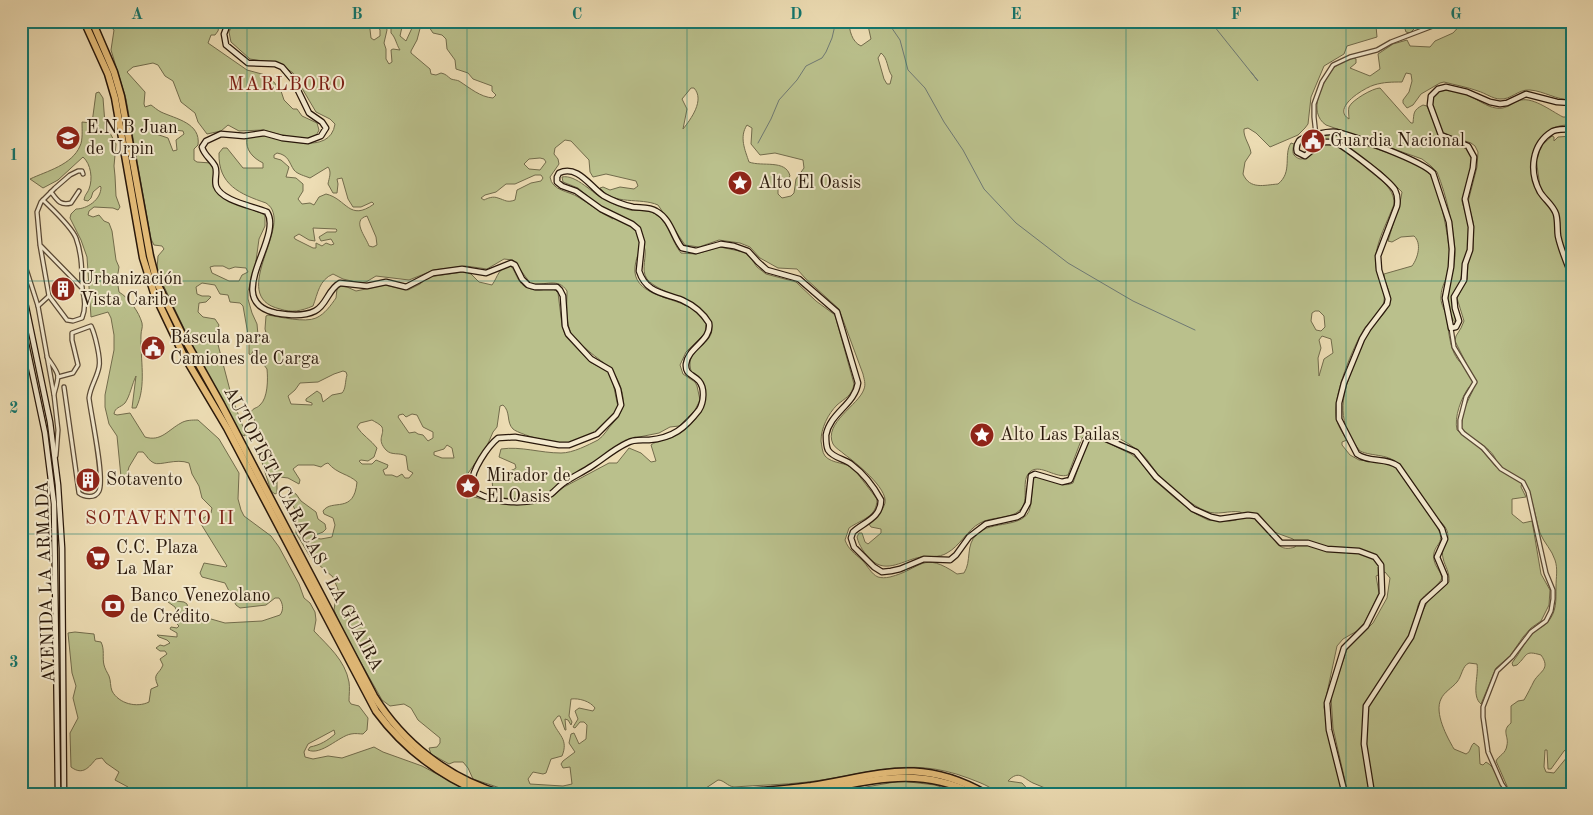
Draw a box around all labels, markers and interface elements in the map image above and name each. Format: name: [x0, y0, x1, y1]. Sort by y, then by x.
text: A: [131, 7, 143, 23]
text: B: [351, 7, 363, 23]
text: C: [572, 7, 582, 23]
text: D: [790, 7, 802, 23]
text: E: [1010, 7, 1022, 23]
text: F: [1231, 7, 1242, 23]
text: G: [1450, 7, 1462, 23]
district label: MARLBORO: [228, 76, 346, 95]
place label: E.N.B Juan de Urpin: [86, 119, 178, 158]
school or university icon: E.N.B Juan de Urpin: [55, 125, 81, 151]
public building icon: Guardia Nacional: [1300, 128, 1326, 154]
place label: Guardia Nacional: [1330, 132, 1465, 150]
text: 1: [9, 148, 19, 164]
place icon: Alto El Oasis: [727, 170, 753, 196]
place label: Alto El Oasis: [758, 174, 861, 192]
place label: Urbanización Vista Caribe: [80, 270, 183, 309]
building icon: Urbanización Vista Caribe: [50, 276, 76, 302]
place label: Báscula para Camiones de Carga: [170, 329, 320, 368]
public building icon: Báscula para Camiones de Carga: [140, 335, 166, 361]
street label: AUTOPISTA CARACAS - LA GUAIRA: [220, 384, 386, 675]
text: 2: [9, 401, 19, 417]
place icon: Alto Las Pailas: [969, 422, 995, 448]
place label: Alto Las Pailas: [1000, 426, 1120, 444]
building icon: Sotavento: [75, 467, 101, 493]
place label: Mirador de El Oasis: [486, 467, 571, 506]
place label: Sotavento: [106, 471, 183, 489]
place icon: Mirador de El Oasis: [455, 473, 481, 499]
street label: AVENIDA LA ARMADA: [33, 480, 59, 684]
district label: SOTAVENTO II: [85, 510, 235, 529]
place label: C.C. Plaza La Mar: [116, 539, 198, 578]
supermarket icon: C.C. Plaza La Mar: [85, 545, 111, 571]
place label: Banco Venezolano de Crédito: [130, 587, 271, 626]
bank icon: Banco Venezolano de Crédito: [100, 593, 126, 619]
text: 3: [9, 655, 19, 671]

